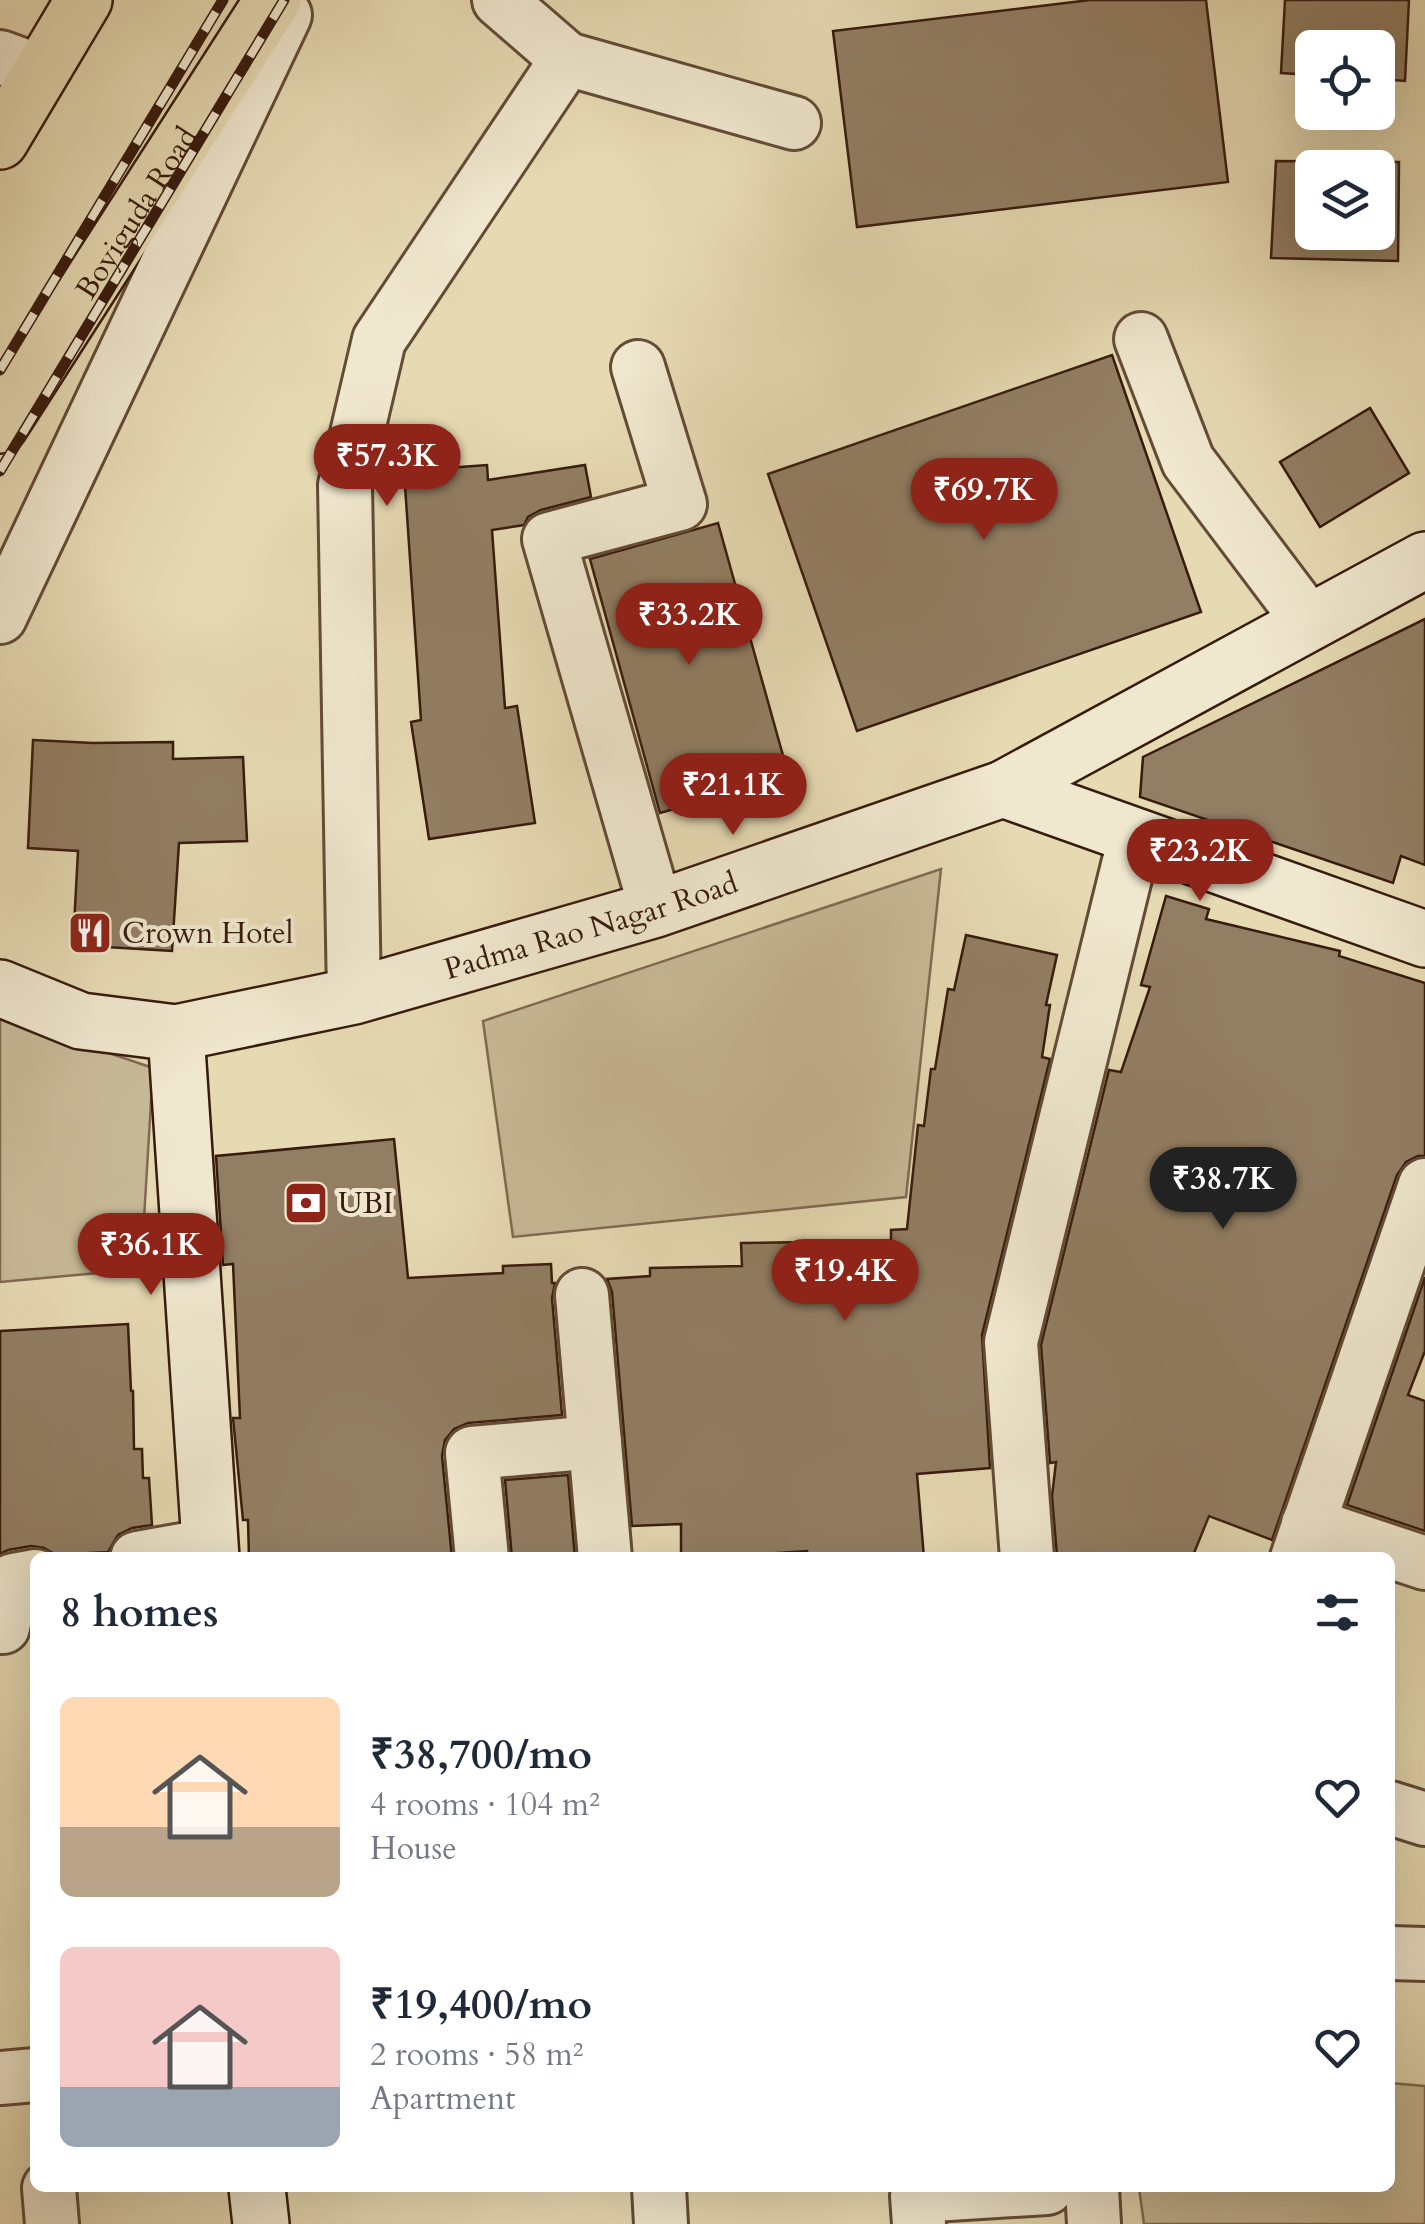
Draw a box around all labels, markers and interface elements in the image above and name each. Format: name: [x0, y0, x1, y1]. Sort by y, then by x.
map controls: [1295, 30, 1395, 250]
button: locate: [1295, 30, 1395, 130]
street label: Boyiguda Road: [66, 119, 207, 307]
button: layers: [1295, 150, 1395, 250]
pin: ₹57.3K: [306, 424, 468, 509]
text: ₹57.3K: [336, 434, 438, 478]
pin: ₹69.7K: [903, 458, 1065, 543]
text: ₹69.7K: [933, 468, 1035, 512]
pin: ₹33.2K: [608, 583, 770, 668]
text: ₹33.2K: [638, 593, 740, 637]
pin: ₹21.1K: [652, 753, 814, 838]
text: ₹21.1K: [682, 763, 784, 807]
pin: ₹23.2K: [1119, 819, 1281, 904]
text: ₹23.2K: [1149, 829, 1251, 873]
street label: Padma Rao Nagar Road: [440, 862, 743, 990]
restaurant icon: Crown Hotel: [67, 910, 113, 956]
place label: Crown Hotel: [122, 913, 294, 954]
pin: ₹38.7K: [1142, 1147, 1304, 1232]
text: ₹38.7K: [1172, 1157, 1274, 1201]
bank icon: UBI: [283, 1180, 329, 1226]
place label: UBI: [338, 1183, 393, 1224]
pin: ₹36.1K: [70, 1213, 232, 1298]
text: ₹36.1K: [100, 1223, 202, 1267]
pin: ₹19.4K: [764, 1239, 926, 1324]
text: ₹19.4K: [794, 1249, 896, 1293]
text: 8 homes: [60, 1584, 218, 1641]
icon: filters: [1310, 1585, 1365, 1640]
text: ₹38,700/mo: [370, 1726, 592, 1783]
icon: home: [140, 1737, 260, 1857]
icon: heart: [1310, 1770, 1365, 1825]
text: 4 rooms · 104 m²: [370, 1783, 600, 1827]
text: House: [370, 1827, 457, 1871]
text: ₹19,400/mo: [370, 1976, 592, 2033]
icon: home: [140, 1987, 260, 2107]
icon: heart: [1310, 2020, 1365, 2075]
text: 2 rooms · 58 m²: [370, 2033, 583, 2077]
text: Apartment: [370, 2077, 515, 2121]

